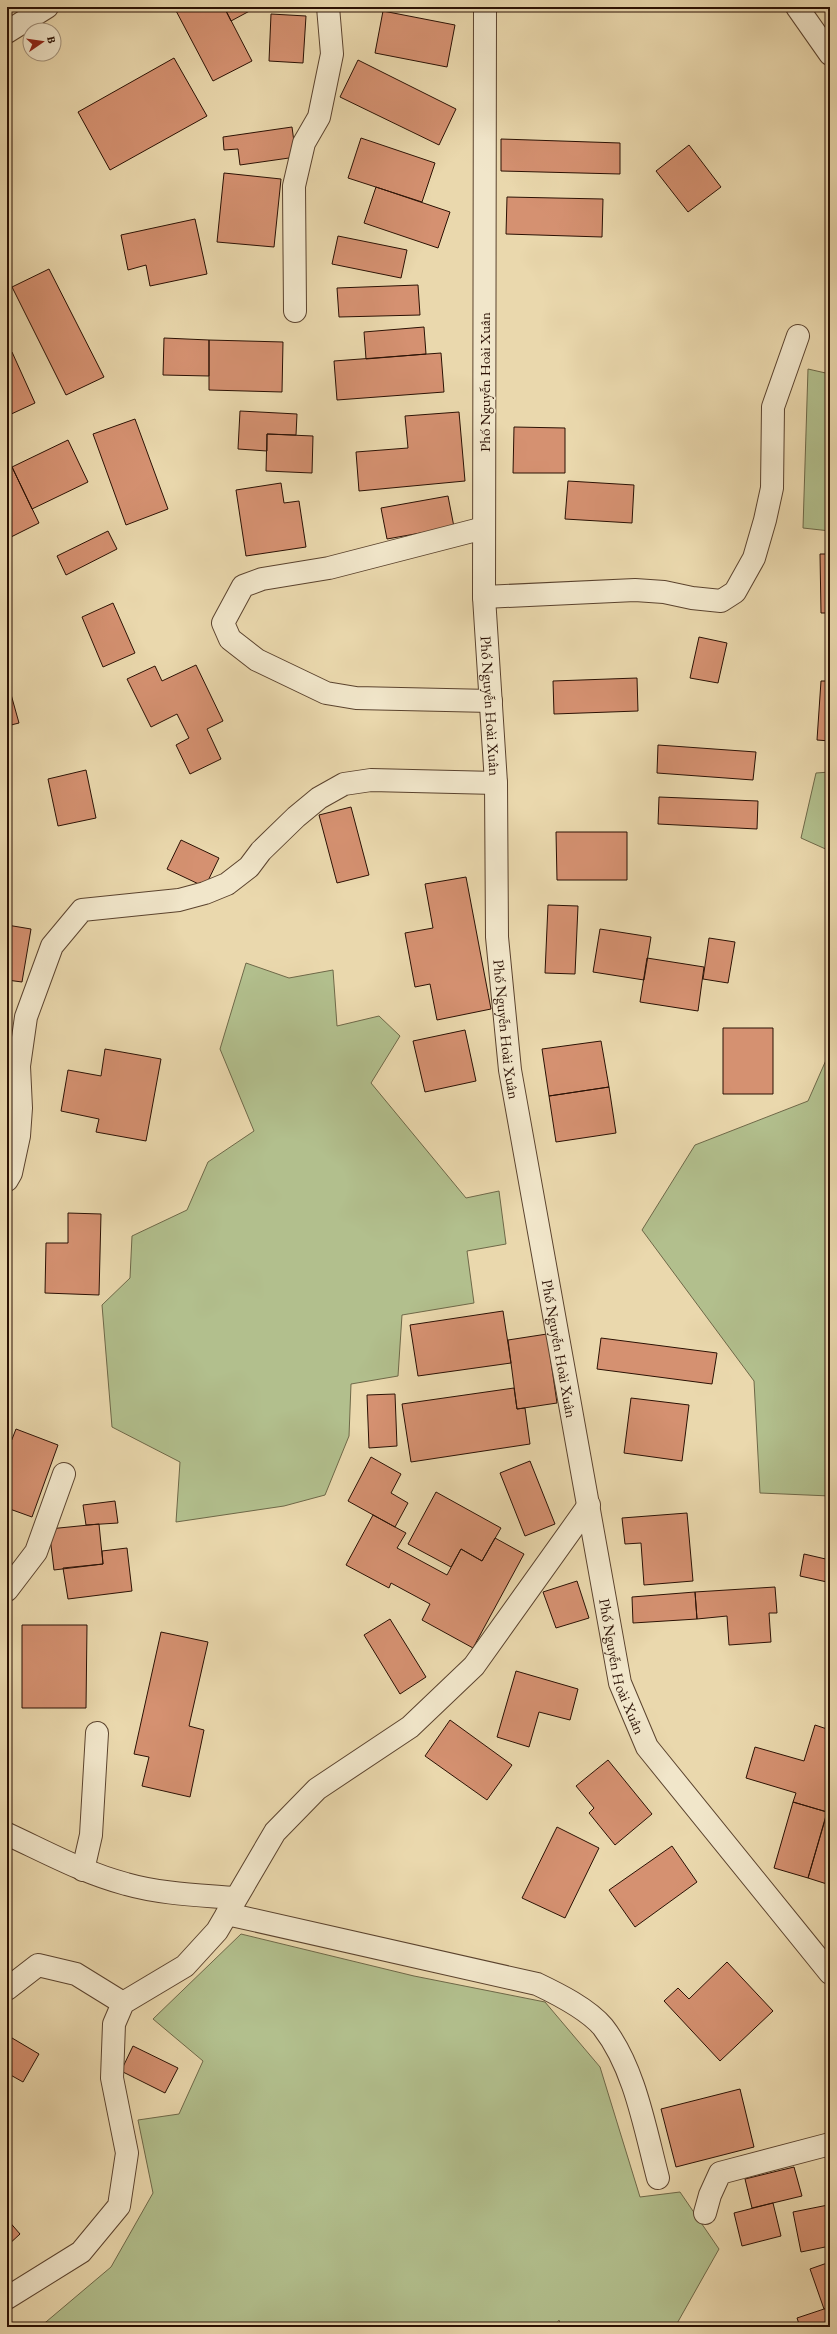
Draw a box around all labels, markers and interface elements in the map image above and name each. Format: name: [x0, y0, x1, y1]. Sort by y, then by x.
north arrow: [22, 22, 62, 62]
text: B: [44, 35, 59, 45]
street label: Phố Nguyễn Hoài Xuân: [475, 312, 494, 452]
street label: Phố Nguyễn Hoài Xuân: [477, 635, 505, 776]
street label: Phố Nguyễn Hoài Xuân: [490, 958, 525, 1100]
street label: Phố Nguyễn Hoài Xuân: [538, 1278, 582, 1419]
street label: Phố Nguyễn Hoài Xuân: [595, 1597, 650, 1737]

